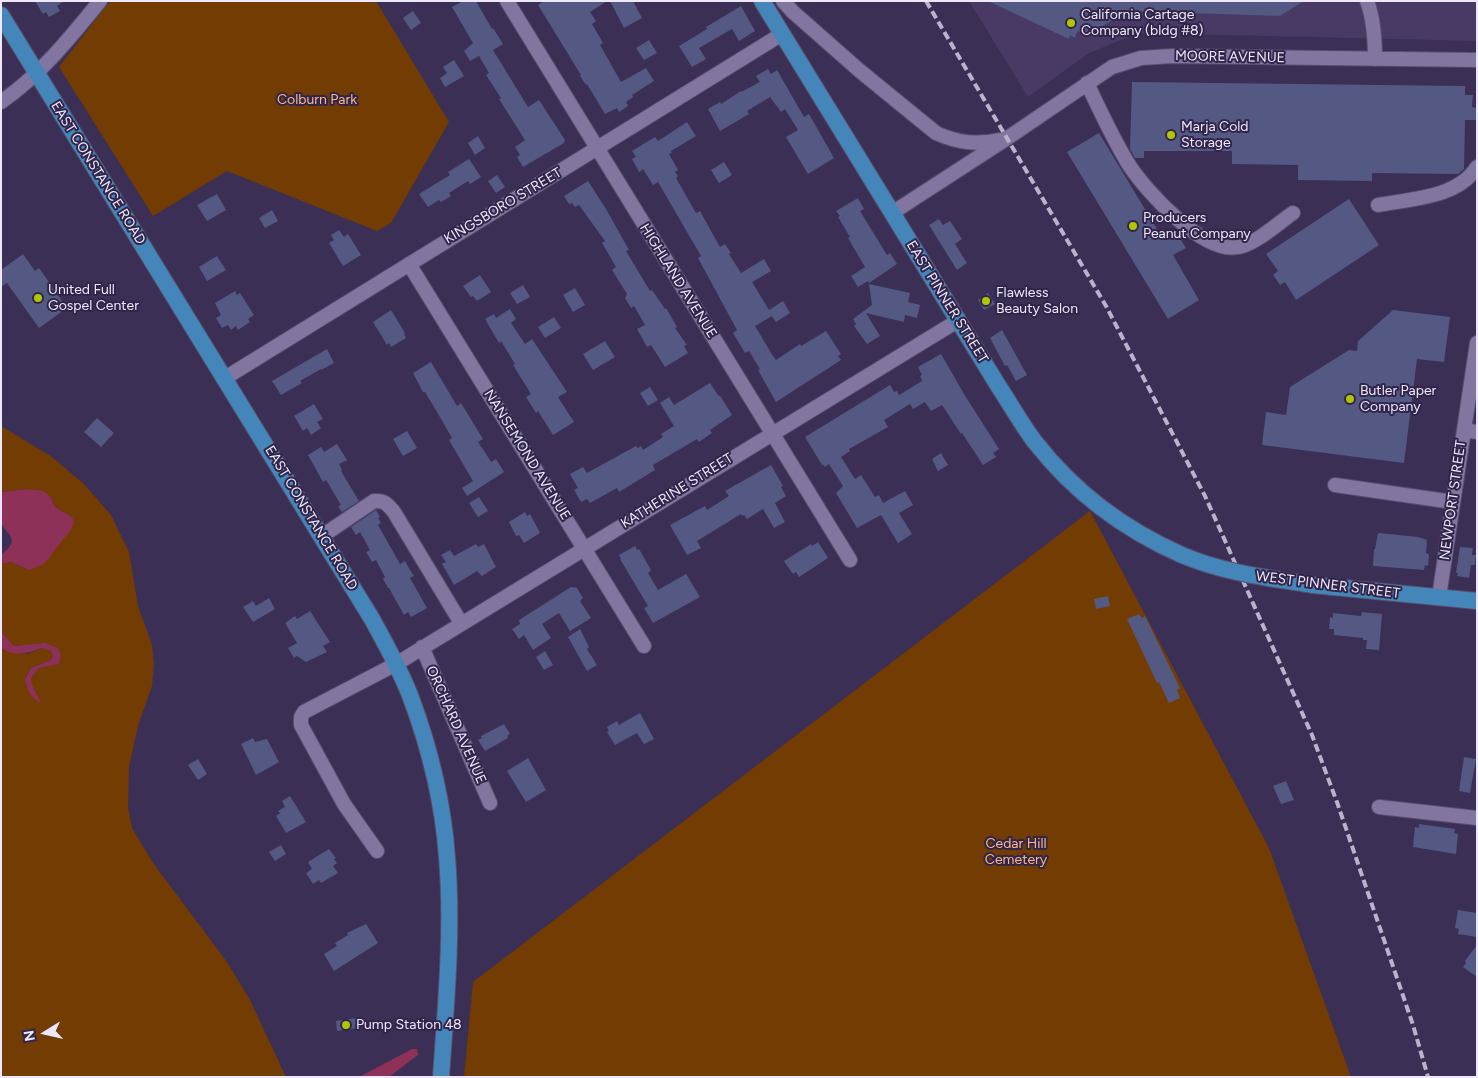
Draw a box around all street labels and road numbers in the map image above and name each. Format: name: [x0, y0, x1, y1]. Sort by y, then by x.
street label: MOORE AVENUE: [1175, 48, 1285, 66]
street label: EAST CONSTANCE ROAD: [47, 98, 149, 248]
street label: KINGSBORO STREET: [441, 164, 565, 248]
street label: HIGHLAND AVENUE: [636, 221, 720, 341]
street label: EAST PINNER STREET: [903, 238, 991, 366]
street label: NANSEMOND AVENUE: [480, 387, 574, 523]
street label: NEWPORT STREET: [1436, 439, 1470, 561]
street label: EAST CONSTANCE ROAD: [261, 443, 361, 593]
street label: KATHERINE STREET: [618, 450, 736, 532]
street label: WEST PINNER STREET: [1255, 568, 1401, 602]
street label: ORCHARD AVENUE: [422, 663, 490, 787]

